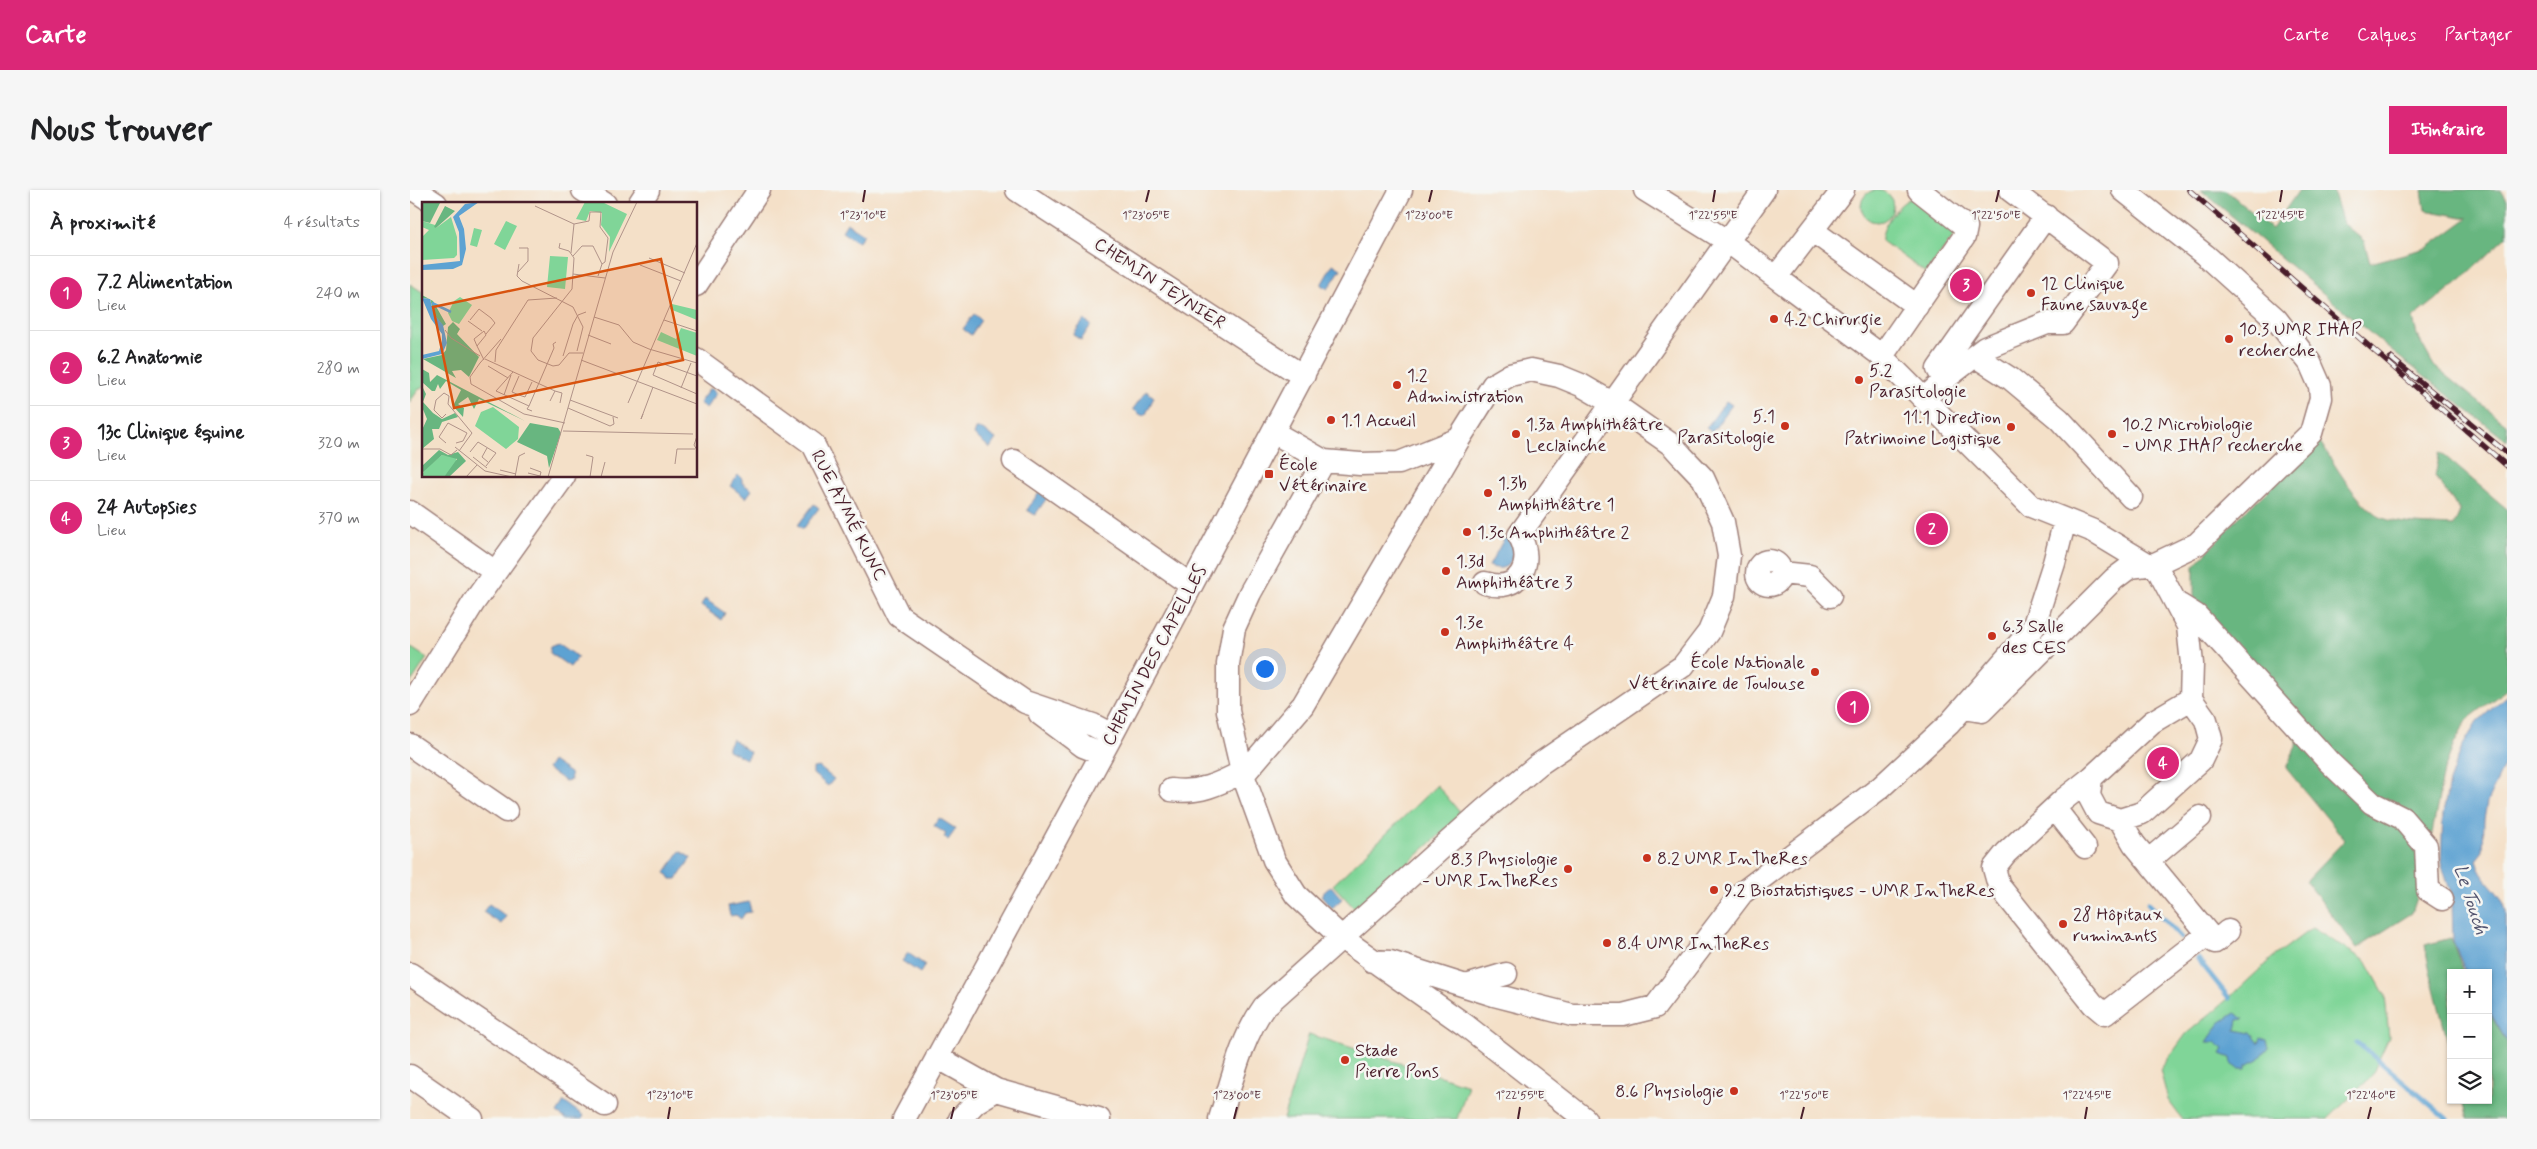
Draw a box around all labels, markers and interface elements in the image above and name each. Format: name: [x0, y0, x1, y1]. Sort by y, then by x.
text: Carte: [25, 20, 87, 51]
text: Carte: [2283, 23, 2329, 47]
text: Calques: [2357, 23, 2416, 47]
text: Partager: [2444, 23, 2512, 47]
button: Itinéraire: [2389, 106, 2507, 154]
text: Nous trouver: [30, 107, 212, 153]
inset map: [422, 202, 698, 478]
text: 1°23'10"E: [840, 208, 886, 224]
text: 1°23'05"E: [1122, 208, 1170, 224]
text: 1°23'00"E: [1405, 208, 1453, 224]
text: 1°22'55"E: [1688, 208, 1738, 224]
text: 1°22'50"E: [1971, 208, 2021, 224]
text: 1°22'45"E: [2256, 208, 2304, 224]
text: À proximité: [50, 209, 156, 237]
text: 4 résultats: [284, 212, 360, 233]
street label: CHEMIN TEYNIER: [1089, 232, 1230, 335]
pin: 3: [1950, 266, 1982, 304]
text: 7.2 Alimentation: [97, 270, 233, 295]
place label: 12 Clinique Faune sauvage: [2041, 272, 2148, 319]
text: 1: [62, 283, 70, 304]
text: 240 m: [316, 283, 360, 304]
marker: 12 Clinique Faune sauvage: [2025, 287, 2037, 299]
text: Lieu: [97, 295, 127, 316]
place label: 4.2 Chirurgie: [1784, 308, 1882, 334]
marker: 4.2 Chirurgie: [1768, 313, 1780, 325]
place label: 10.3 UMR IHAP recherche: [2239, 318, 2362, 363]
marker: 10.3 UMR IHAP recherche: [2223, 333, 2235, 345]
text: 6.2 Anatomie: [97, 345, 203, 370]
text: 2: [62, 358, 70, 379]
text: 280 m: [317, 358, 360, 379]
place label: 5.2 Parasitologie: [1869, 359, 1967, 405]
place label: 1.2 Administration: [1407, 364, 1524, 409]
text: Lieu: [97, 370, 127, 391]
marker: 5.2 Parasitologie: [1853, 374, 1865, 386]
marker: 1.2 Administration: [1391, 379, 1403, 391]
place label: 5.1 Parasitologie: [1677, 405, 1775, 451]
place label: 11.1 Direction Patrimoine Logistique: [1844, 406, 2001, 451]
place label: 1.1 Accueil: [1341, 409, 1416, 433]
place label: 1.3a Amphithéâtre Leclainche: [1526, 413, 1663, 458]
place label: 10.2 Microbiologie - UMR IHAP recherche: [2122, 413, 2303, 458]
marker: 1.1 Accueil: [1325, 414, 1337, 426]
text: 13c Clinique équine: [97, 420, 244, 445]
marker: 5.1 Parasitologie: [1779, 420, 1791, 432]
marker: 11.1 Direction Patrimoine Logistique: [2005, 421, 2017, 433]
marker: 1.3a Amphithéâtre Leclainche: [1510, 428, 1522, 440]
marker: 10.2 Microbiologie - UMR IHAP recherche: [2106, 428, 2118, 440]
text: 3: [62, 433, 70, 454]
text: 320 m: [318, 433, 360, 454]
text: Lieu: [97, 445, 127, 466]
street label: RUE AYMÉ KUNC: [805, 446, 892, 585]
place label: École Vétérinaire: [1279, 453, 1368, 498]
marker: École Vétérinaire: [1263, 468, 1275, 480]
place label: 1.3b Amphithéâtre 1: [1498, 472, 1615, 517]
marker: 1.3b Amphithéâtre 1: [1482, 487, 1494, 499]
text: 24 Autopsies: [97, 495, 197, 520]
text: 4: [61, 508, 71, 529]
text: 370 m: [318, 508, 360, 529]
pin: 2: [1916, 510, 1948, 548]
text: Lieu: [97, 520, 127, 541]
place label: 1.3c Amphithéâtre 2: [1477, 521, 1630, 545]
marker: 1.3c Amphithéâtre 2: [1461, 526, 1473, 538]
place label: 1.3d Amphithéâtre 3: [1456, 550, 1573, 595]
street label: CHEMIN DES CAPELLES: [1097, 561, 1213, 750]
marker: 1.3d Amphithéâtre 3: [1440, 565, 1452, 577]
place label: 1.3e Amphithéâtre 4: [1455, 611, 1574, 656]
place label: 6.3 Salle des CES: [2002, 615, 2066, 660]
marker: 1.3e Amphithéâtre 4: [1439, 626, 1451, 638]
marker: 6.3 Salle des CES: [1986, 630, 1998, 642]
place label: École Nationale Vétérinaire de Toulouse: [1629, 651, 1805, 696]
your location: [1252, 656, 1278, 682]
marker: École Nationale Vétérinaire de Toulouse: [1809, 666, 1821, 678]
pin: 1: [1837, 688, 1869, 726]
pin: 4: [2147, 744, 2179, 782]
place label: 8.2 UMR InTheRes: [1657, 847, 1808, 871]
place label: 8.3 Physiologie - UMR InTheRes: [1422, 848, 1558, 893]
marker: 8.2 UMR InTheRes: [1641, 852, 1653, 864]
water label: Le Touch: [2448, 861, 2494, 938]
marker: 8.3 Physiologie - UMR InTheRes: [1562, 863, 1574, 875]
place label: 9.2 Biostatistiques - UMR InTheRes: [1724, 879, 1995, 903]
marker: 9.2 Biostatistiques - UMR InTheRes: [1708, 884, 1720, 896]
place label: 28 Hôpitaux ruminants: [2073, 903, 2162, 948]
marker: 28 Hôpitaux ruminants: [2057, 918, 2069, 930]
place label: 8.4 UMR InTheRes: [1617, 932, 1769, 956]
marker: 8.4 UMR InTheRes: [1601, 937, 1613, 949]
map controls: [2447, 969, 2492, 1104]
button: +: [2447, 969, 2492, 1014]
button: −: [2447, 1014, 2492, 1059]
place label: Stade Pierre Pons: [1355, 1039, 1439, 1084]
marker: Stade Pierre Pons: [1339, 1054, 1351, 1066]
button: layers: [2447, 1059, 2492, 1104]
place label: 8.6 Physiologie: [1615, 1080, 1724, 1105]
marker: 8.6 Physiologie: [1728, 1085, 1740, 1097]
text: 1°23'10"E: [647, 1088, 693, 1104]
text: 1°23'05"E: [930, 1088, 978, 1104]
text: 1°23'00"E: [1213, 1088, 1261, 1104]
text: 1°22'55"E: [1495, 1088, 1545, 1104]
text: 1°22'50"E: [1779, 1088, 1829, 1104]
text: 1°22'45"E: [2063, 1088, 2111, 1104]
text: 1°22'40"E: [2346, 1088, 2396, 1104]

